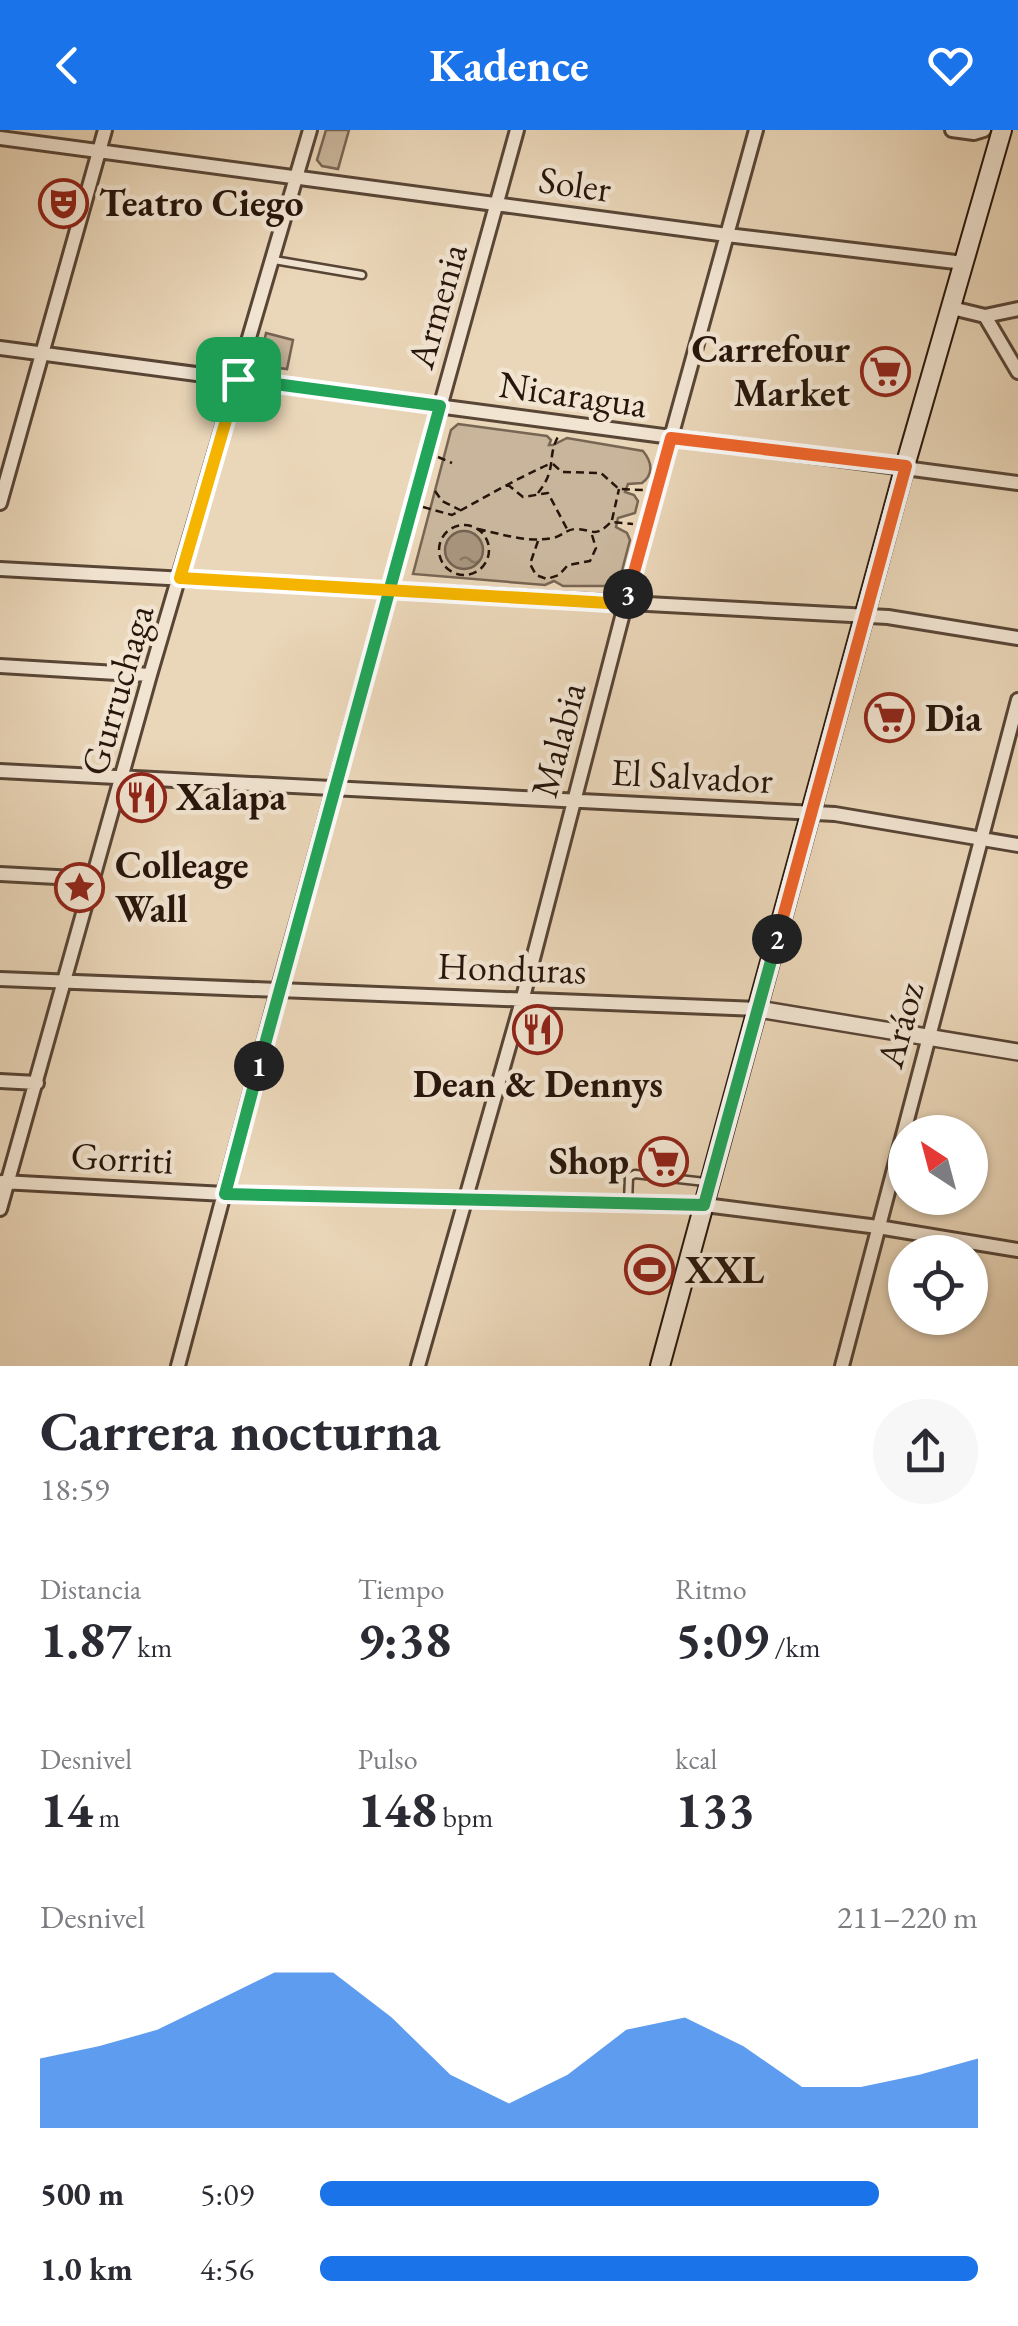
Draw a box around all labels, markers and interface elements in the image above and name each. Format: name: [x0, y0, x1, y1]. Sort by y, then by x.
text: Kadence: [429, 36, 589, 94]
icon: back: [40, 38, 95, 93]
icon: heart: [923, 38, 978, 93]
street label: Soler: [536, 154, 615, 213]
theatre icon: Teatro Ciego: [38, 177, 90, 229]
place label: Teatro Ciego: [99, 178, 304, 227]
street label: Armenia: [395, 237, 478, 375]
place label: Carrefour Market: [692, 324, 850, 417]
pin: [196, 337, 281, 422]
supermarket icon: Carrefour Market: [859, 345, 911, 397]
icon: arrive: [211, 352, 266, 407]
street label: Nicaragua: [496, 359, 651, 428]
pin: 3: [603, 569, 653, 619]
text: 3: [621, 576, 635, 612]
street label: Gurruchaga: [69, 598, 164, 781]
street label: Malabia: [519, 676, 597, 803]
supermarket icon: Dia: [864, 692, 916, 744]
place label: Dia: [925, 693, 982, 742]
street label: El Salvador: [610, 747, 775, 804]
restaurant icon: Xalapa: [115, 771, 167, 823]
place label: Xalapa: [175, 772, 286, 821]
place label: Colleage Wall: [115, 840, 249, 933]
place icon: Colleage Wall: [54, 861, 106, 913]
pin: 2: [752, 914, 802, 964]
text: 2: [770, 921, 784, 957]
street label: Honduras: [437, 940, 587, 995]
street label: Aráoz: [864, 976, 935, 1074]
restaurant icon: Dean & Dennys: [512, 1004, 564, 1056]
pin: 1: [234, 1041, 284, 1091]
text: 1: [252, 1048, 266, 1084]
place label: Dean & Dennys: [413, 1059, 663, 1108]
north arrow: [888, 1115, 988, 1215]
map controls: [888, 1115, 988, 1335]
street label: Gorriti: [70, 1130, 174, 1185]
supermarket icon: Shop: [638, 1135, 690, 1187]
place label: Shop: [549, 1136, 629, 1185]
button: locate: [888, 1235, 988, 1335]
sports icon: XXL: [624, 1244, 676, 1296]
place label: XXL: [684, 1245, 765, 1294]
text: Carrera nocturna: [40, 1395, 440, 1466]
button: share: [873, 1399, 978, 1504]
text: 18:59: [40, 1468, 109, 1510]
text: Distancia: [40, 1571, 141, 1607]
text: Tiempo: [358, 1571, 444, 1607]
text: Ritmo: [675, 1571, 747, 1607]
text: 1.87: [40, 1607, 132, 1672]
text: 9:38: [358, 1607, 451, 1672]
text: 5:09: [675, 1607, 769, 1672]
text: km: [132, 1629, 172, 1665]
text: /km: [769, 1629, 820, 1665]
text: Desnivel: [40, 1741, 132, 1777]
text: Pulso: [358, 1741, 418, 1777]
text: kcal: [675, 1741, 717, 1777]
text: 14: [40, 1777, 93, 1842]
text: 148: [358, 1777, 437, 1842]
text: 133: [675, 1777, 755, 1842]
text: m: [93, 1799, 120, 1835]
text: bpm: [437, 1799, 493, 1835]
text: Desnivel: [40, 1896, 145, 1938]
text: 211–220 m: [837, 1896, 978, 1938]
text: 500 m: [40, 2173, 124, 2215]
text: 5:09: [200, 2173, 254, 2215]
text: 1.0 km: [40, 2248, 133, 2290]
text: 4:56: [200, 2248, 254, 2290]

